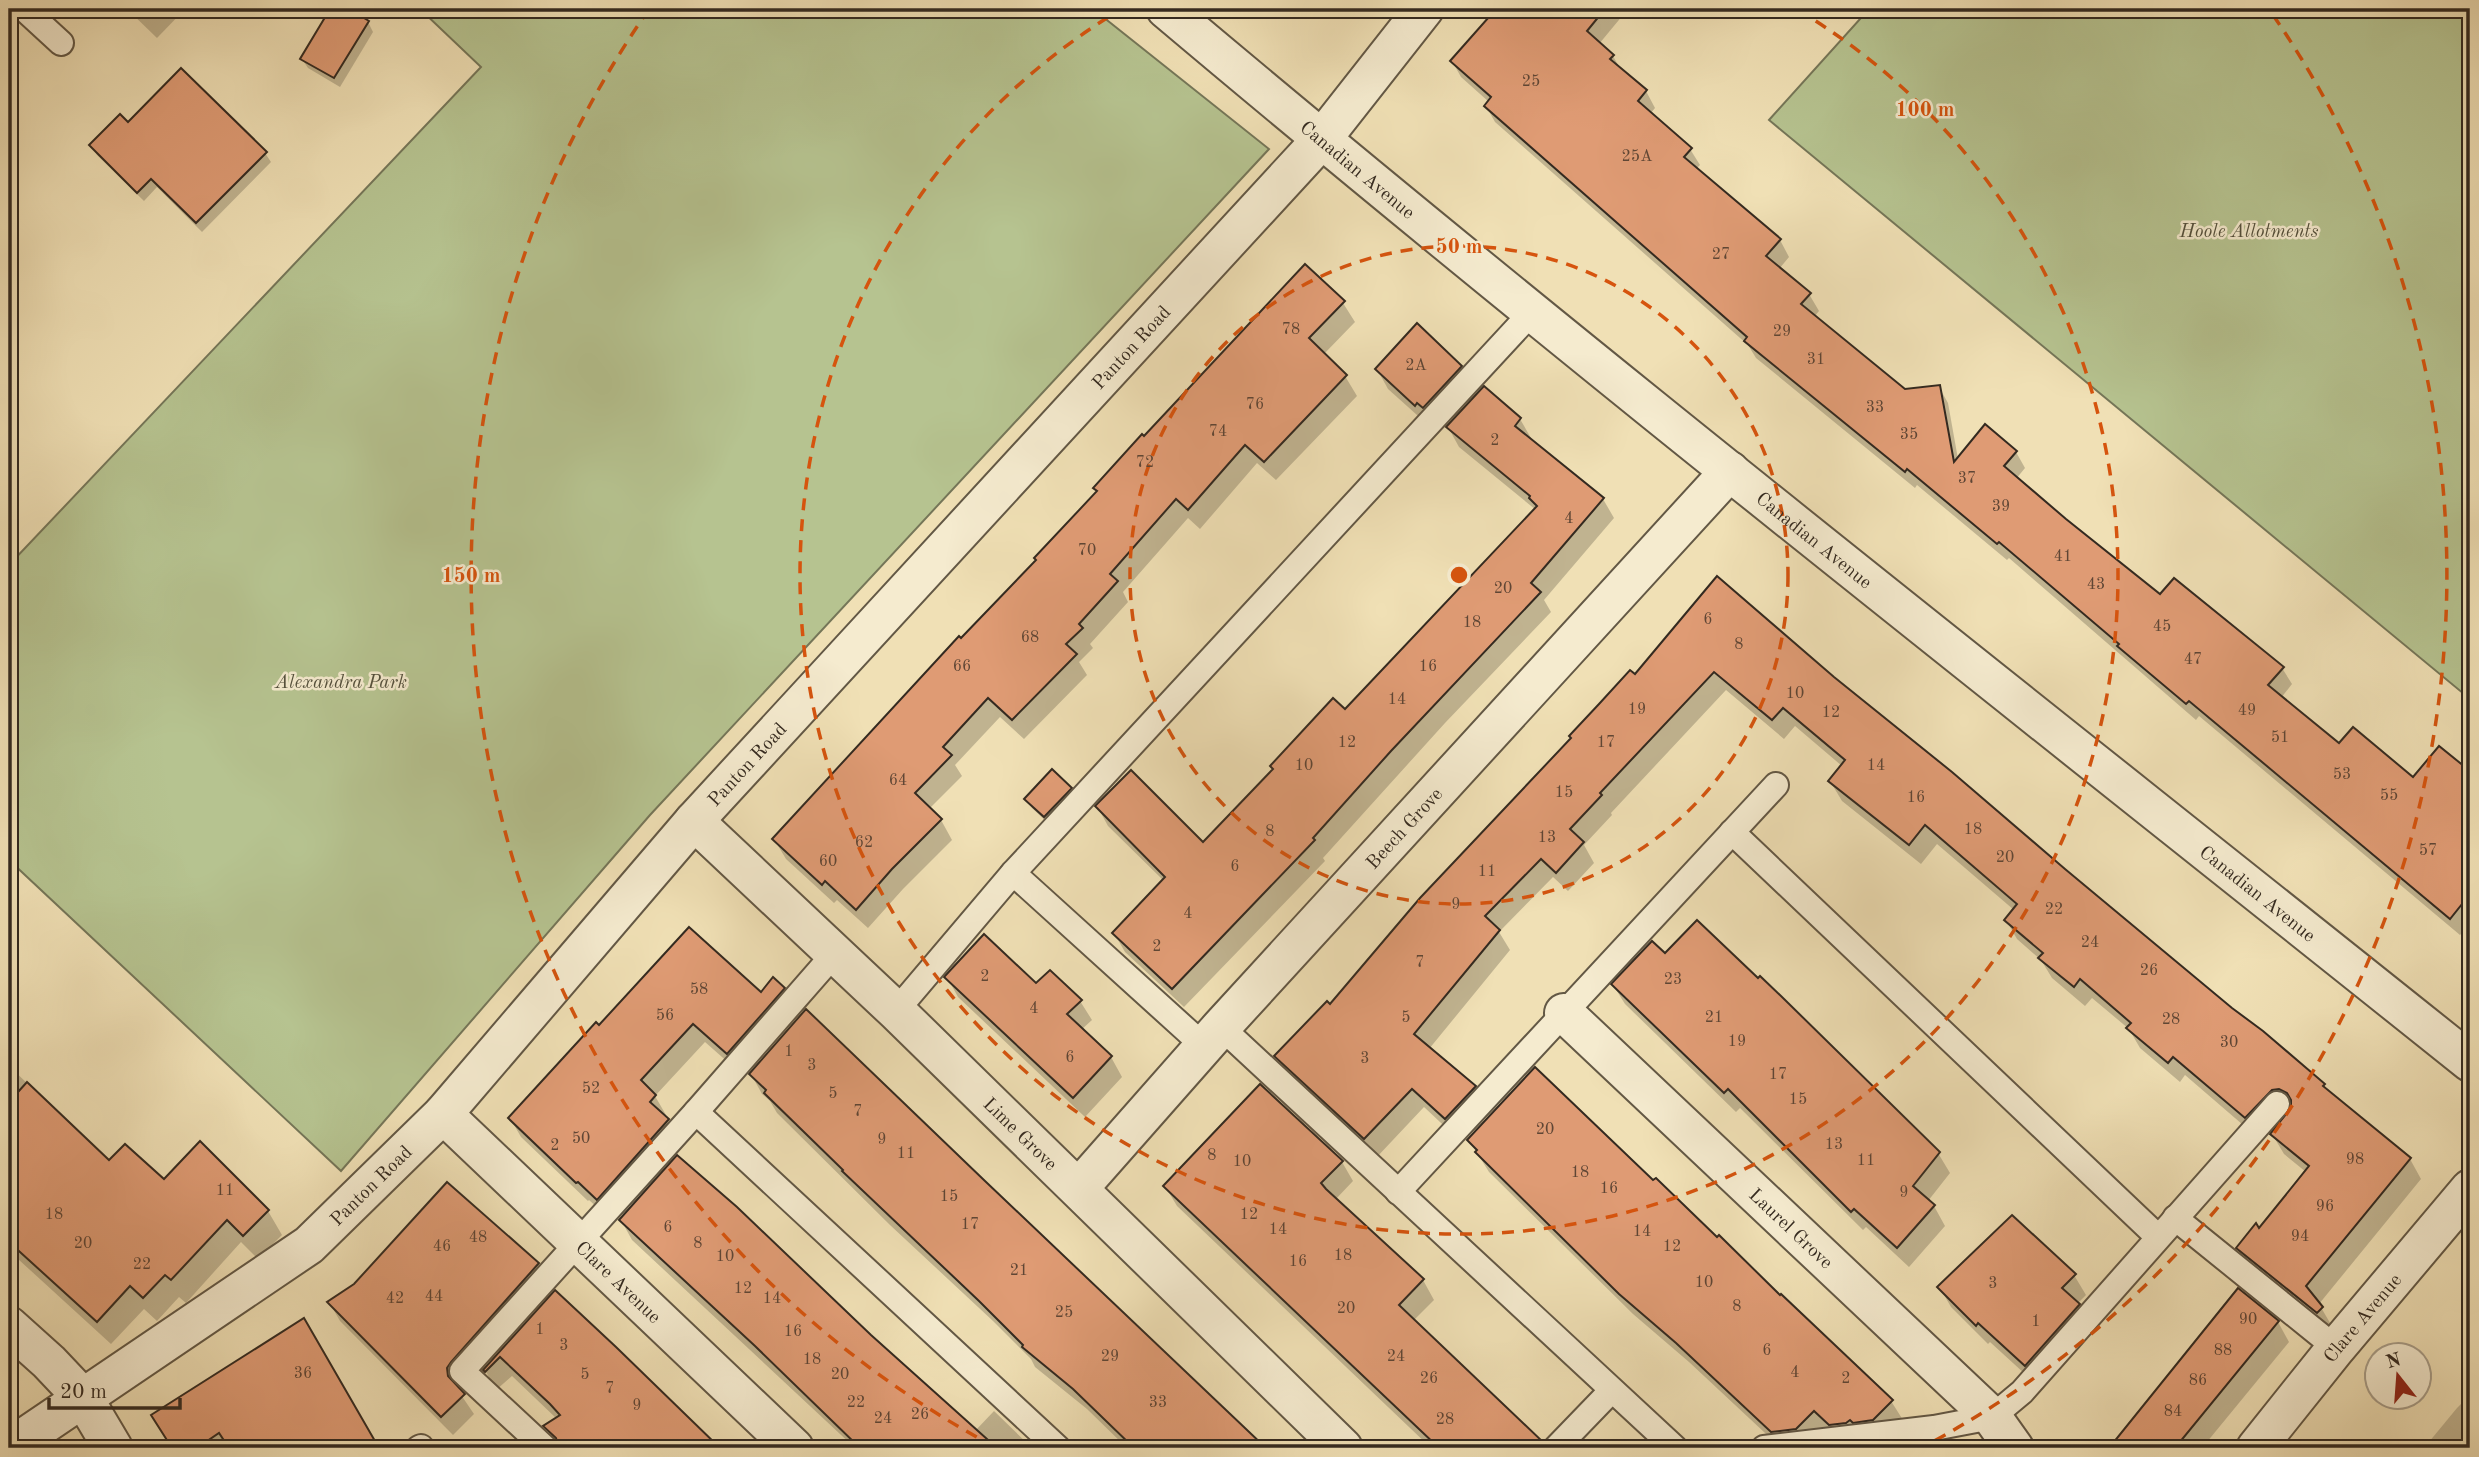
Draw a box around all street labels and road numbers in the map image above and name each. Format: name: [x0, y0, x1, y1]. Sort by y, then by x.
street label: Canadian Avenue: [1296, 118, 1417, 224]
street label: Panton Road: [1090, 303, 1175, 394]
street label: Canadian Avenue: [1752, 490, 1875, 593]
street label: Panton Road: [706, 720, 791, 811]
street label: Beech Grove: [1364, 785, 1447, 874]
street label: Canadian Avenue: [2195, 843, 2318, 947]
street label: Lime Grove: [979, 1095, 1060, 1175]
street label: Panton Road: [328, 1143, 417, 1231]
street label: Laurel Grove: [1744, 1186, 1835, 1273]
street label: Clare Avenue: [571, 1239, 664, 1328]
street label: Clare Avenue: [2321, 1271, 2406, 1367]

